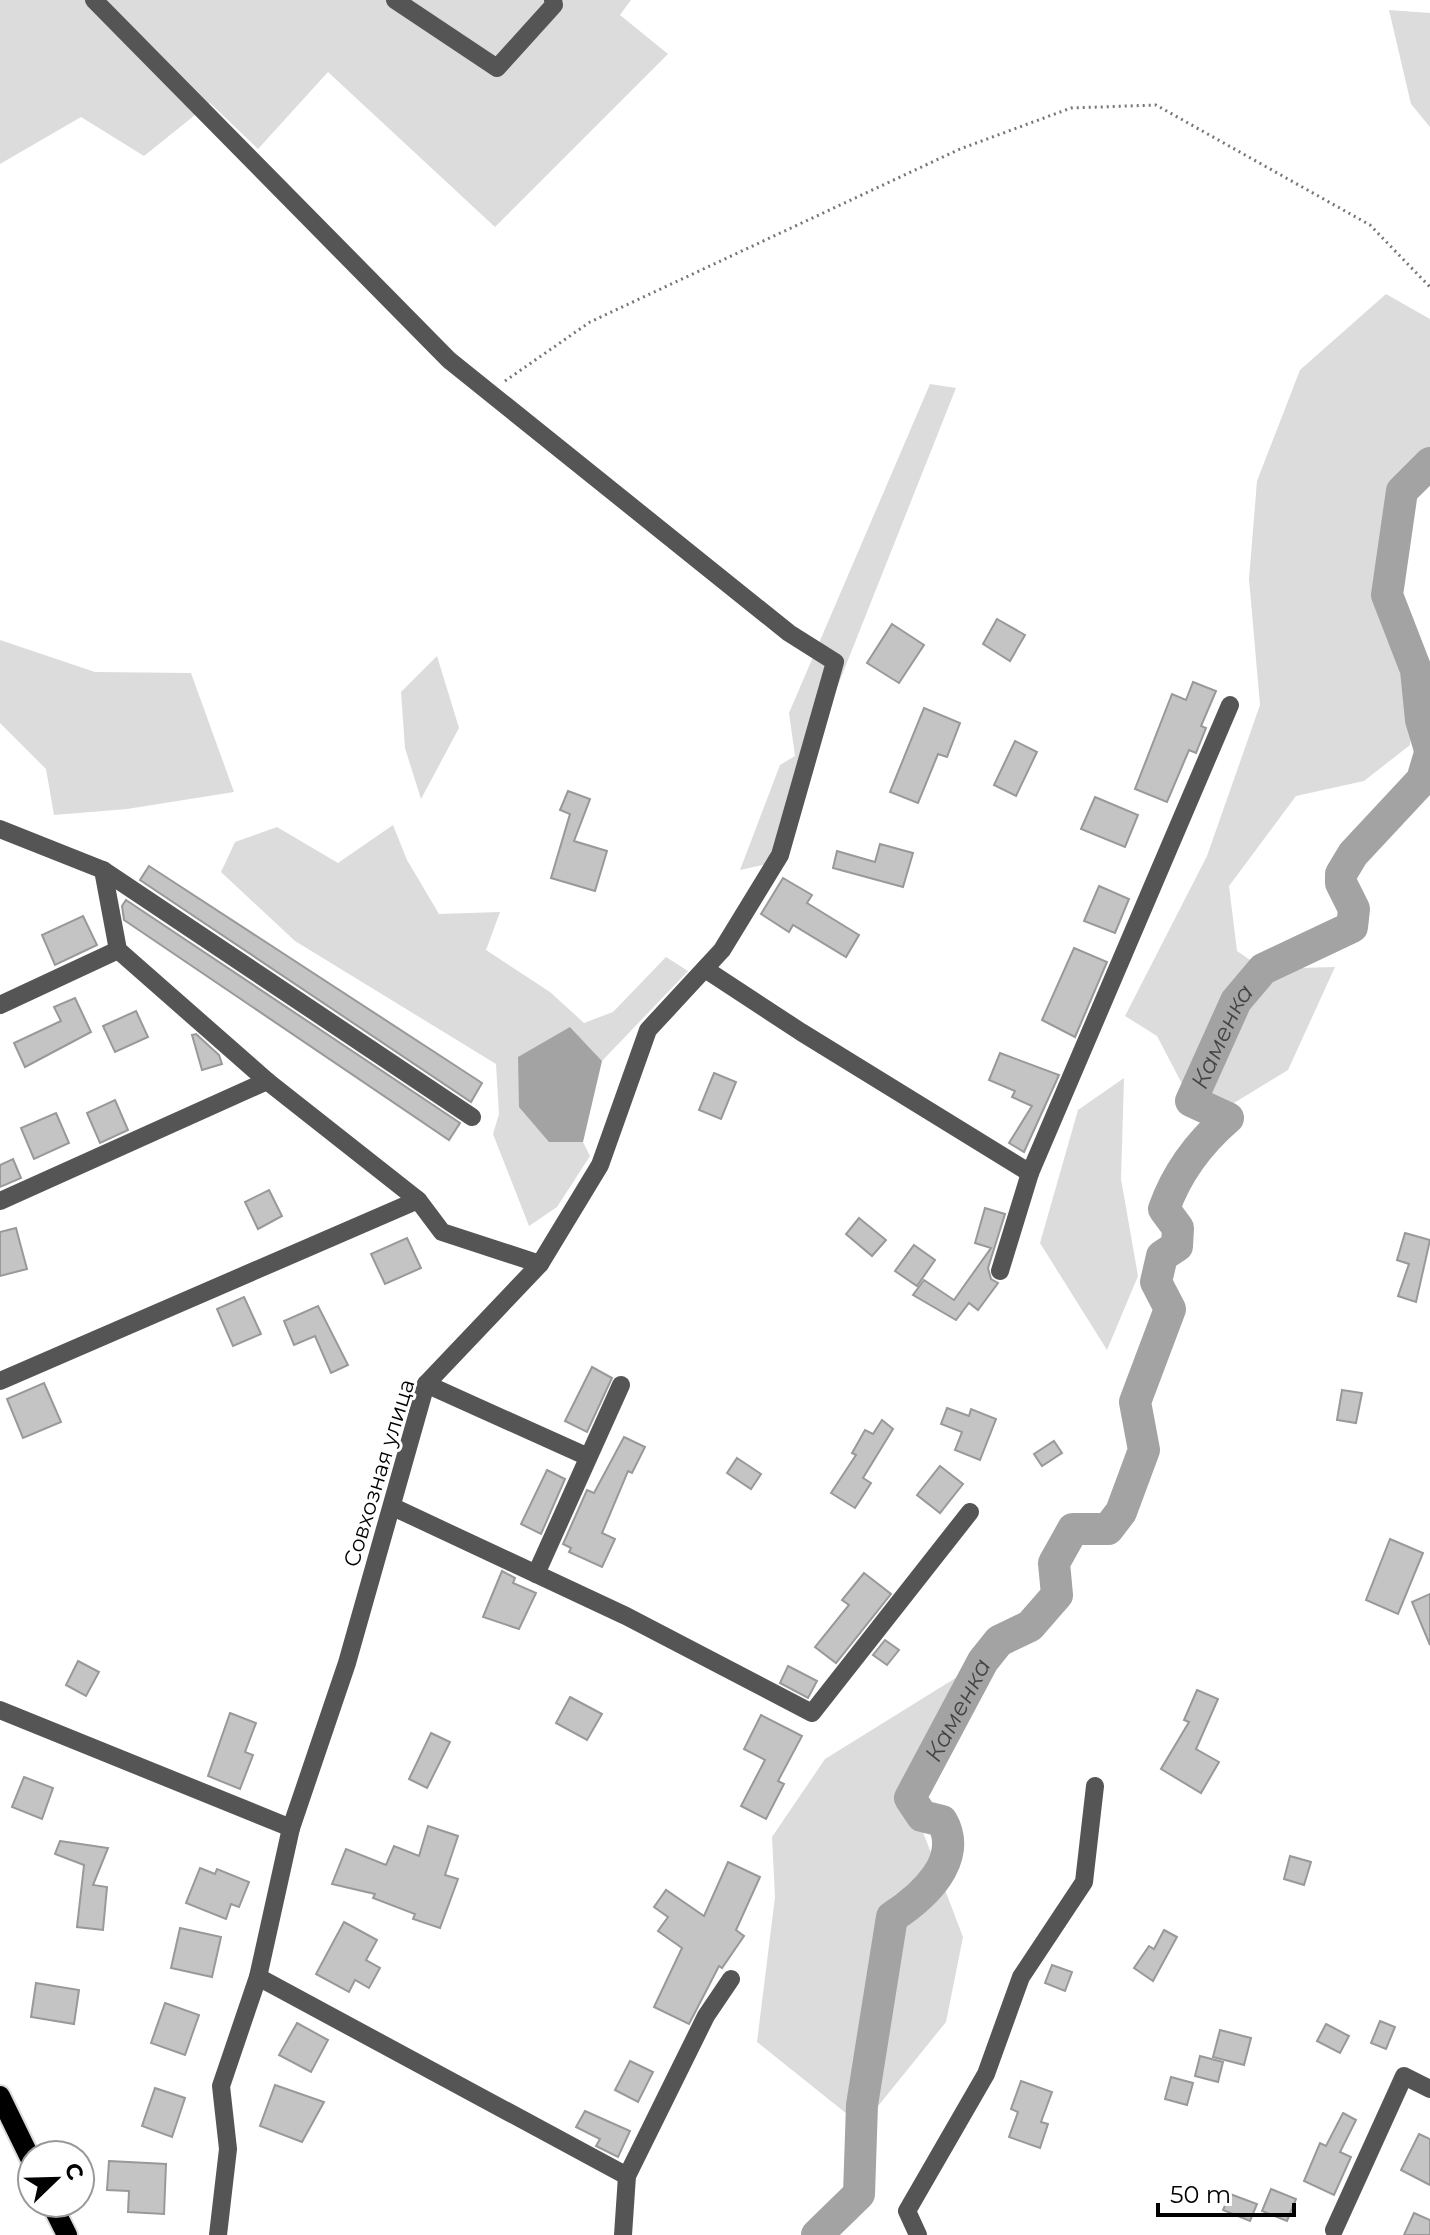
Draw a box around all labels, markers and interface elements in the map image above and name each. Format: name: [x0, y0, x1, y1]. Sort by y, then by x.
water label: Каменка: [1184, 978, 1259, 1093]
street label: Совхозная улица: [338, 1376, 420, 1570]
water label: Каменка: [918, 1653, 996, 1766]
north arrow: [16, 2139, 96, 2219]
text: С: [58, 2159, 90, 2184]
scale bar: [1158, 2167, 1294, 2217]
text: 50 m: [1170, 2180, 1231, 2209]

